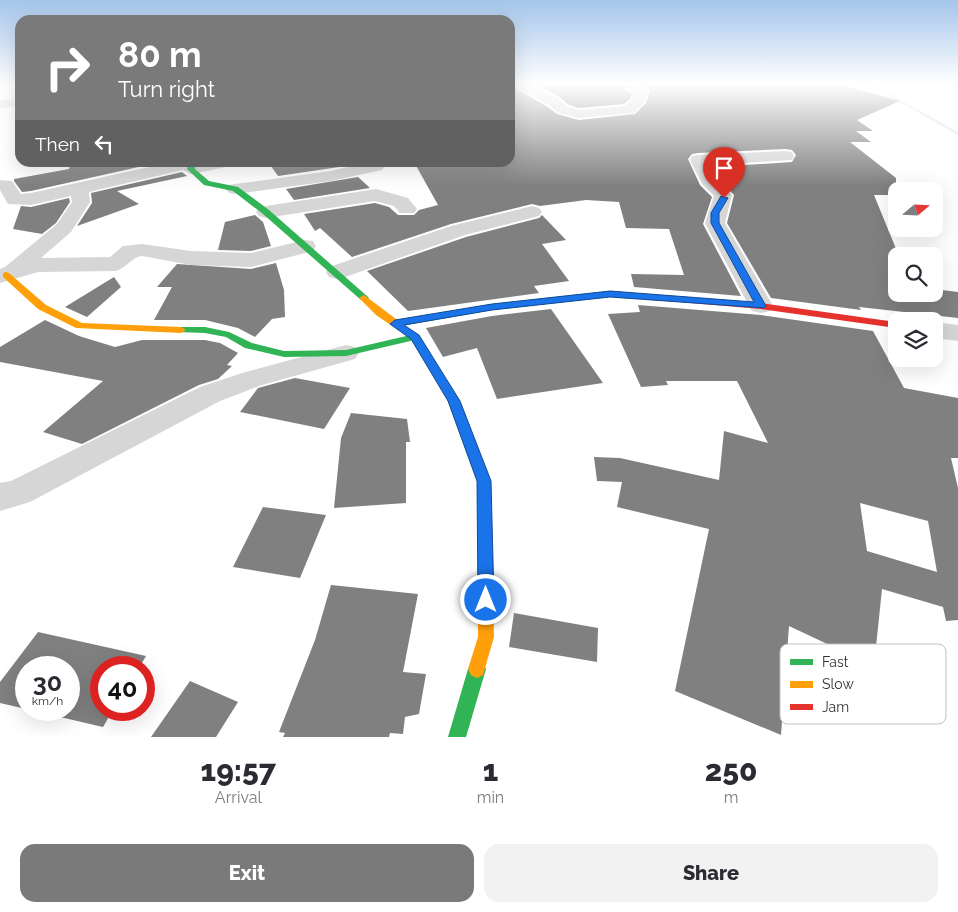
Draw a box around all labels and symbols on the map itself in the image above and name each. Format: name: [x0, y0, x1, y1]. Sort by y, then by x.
pin: [703, 147, 745, 198]
north arrow: [888, 182, 942, 238]
position arrow: [459, 573, 511, 625]
legend: [780, 644, 946, 724]
text: Fast: [822, 654, 849, 670]
speed limit sign: 40: [90, 656, 155, 721]
text: Slow: [822, 676, 854, 692]
text: Jam: [822, 699, 849, 715]

